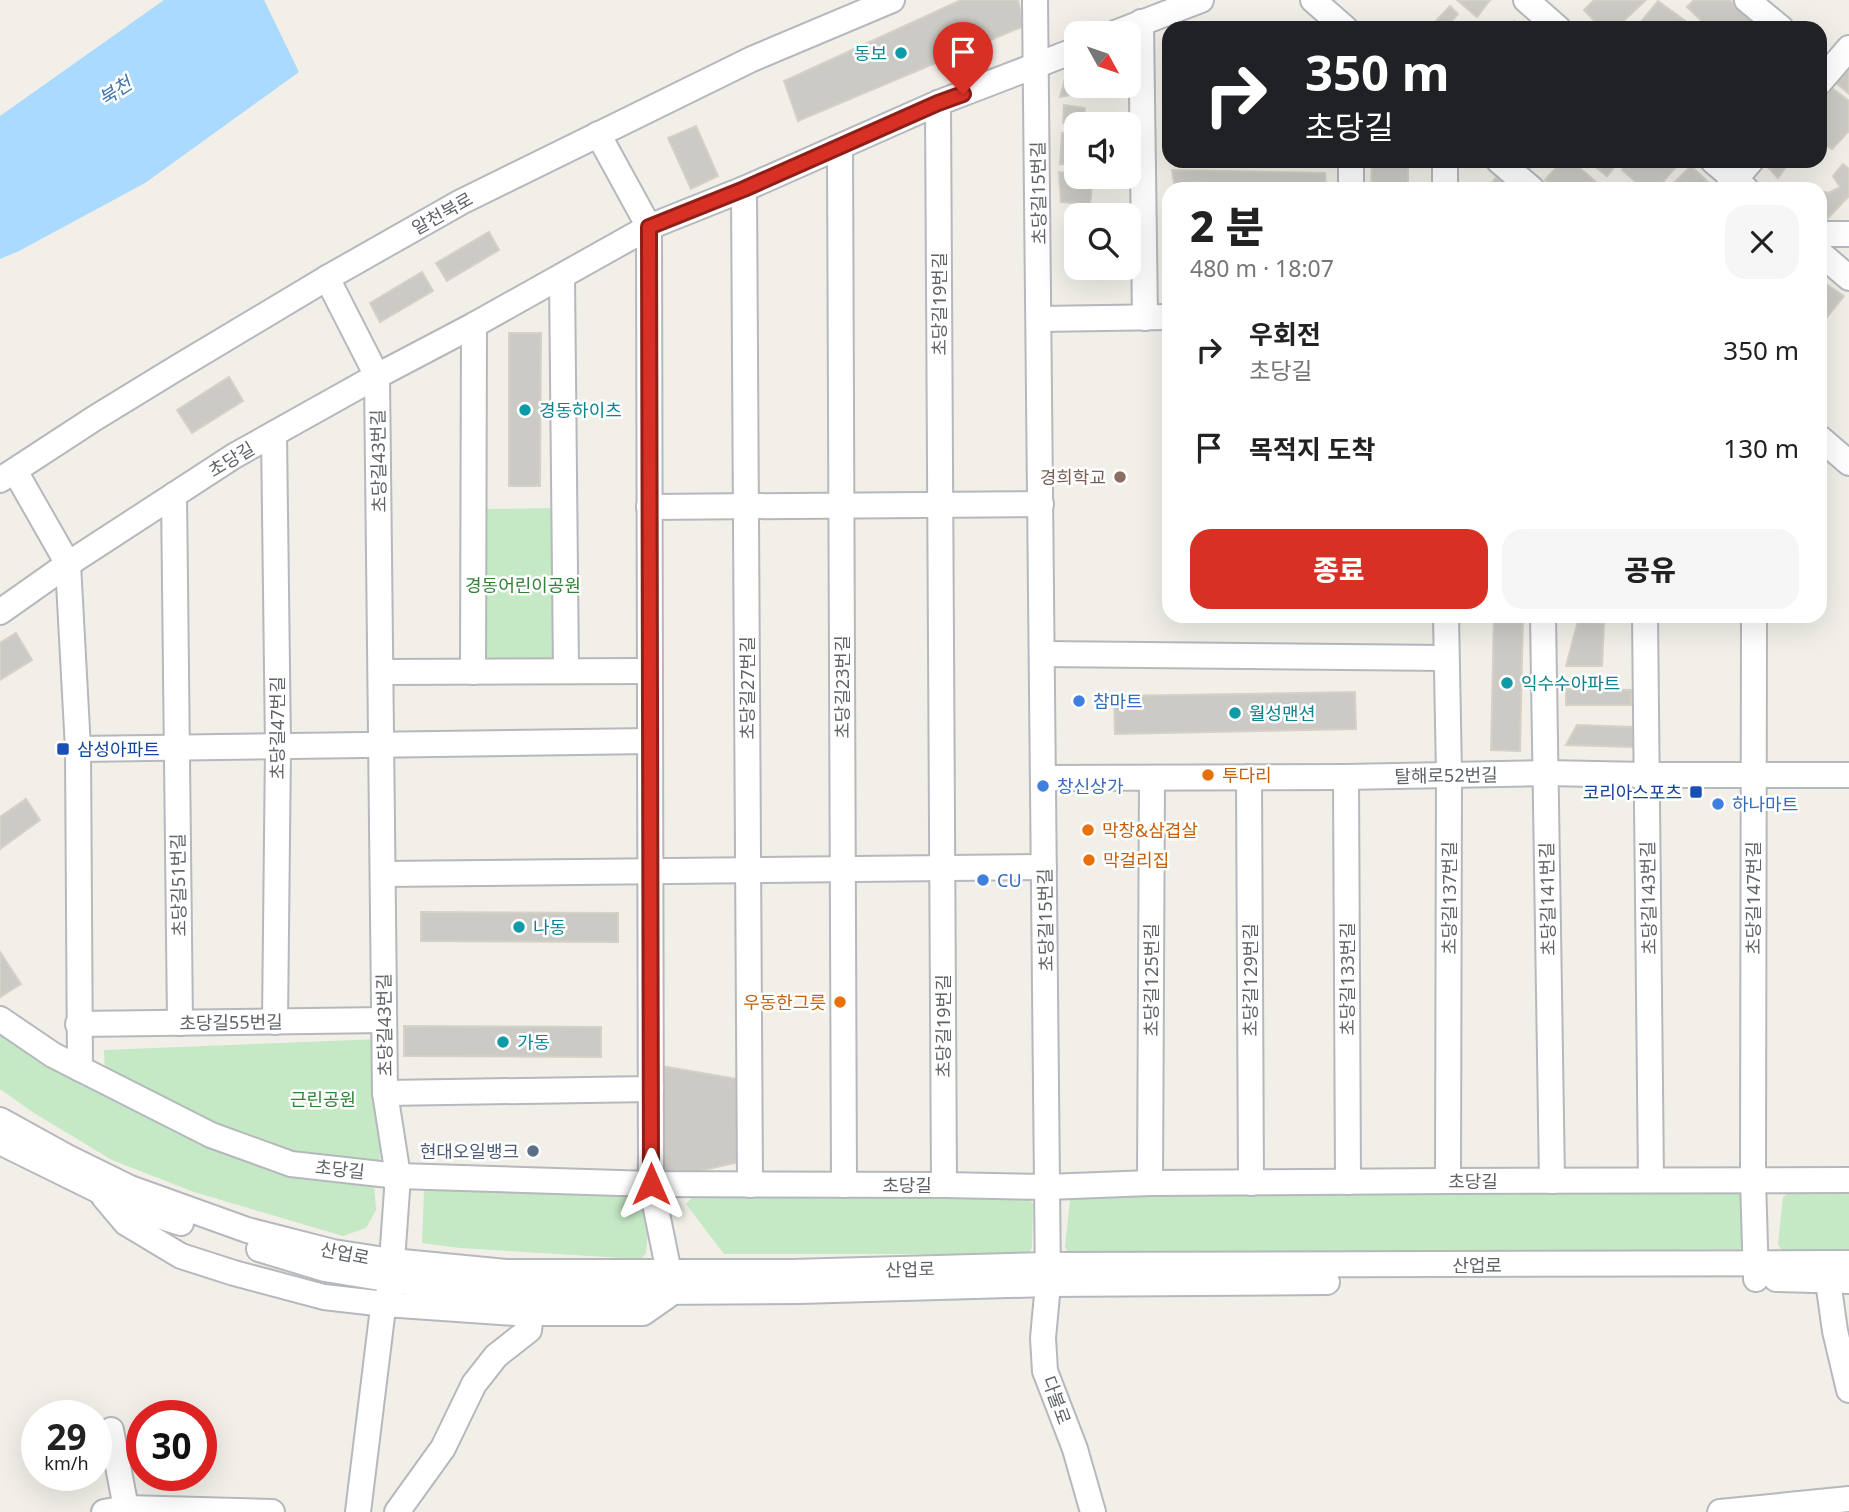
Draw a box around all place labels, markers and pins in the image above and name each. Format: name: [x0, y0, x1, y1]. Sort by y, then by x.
pin: [933, 22, 993, 94]
place label: 동보: [854, 41, 887, 65]
marker: 동보: [893, 45, 909, 61]
place label: 경동하이츠: [539, 398, 622, 422]
marker: 경동하이츠: [517, 402, 533, 418]
place label: 경희학교: [1040, 465, 1106, 489]
marker: 경희학교: [1112, 469, 1128, 485]
place label: 익수수아파트: [1521, 671, 1620, 695]
marker: 익수수아파트: [1499, 675, 1515, 691]
place label: 참마트: [1093, 689, 1143, 713]
marker: 참마트: [1071, 693, 1087, 709]
place label: 월성맨션: [1249, 701, 1315, 725]
marker: 월성맨션: [1227, 705, 1243, 721]
place label: 삼성아파트: [77, 737, 160, 761]
marker: 삼성아파트: [55, 741, 71, 757]
place label: 투다리: [1222, 763, 1272, 787]
marker: 투다리: [1200, 767, 1216, 783]
place label: 창신상가: [1057, 774, 1124, 798]
marker: 창신상가: [1035, 778, 1051, 794]
place label: 코리아스포츠: [1583, 780, 1682, 804]
marker: 코리아스포츠: [1688, 784, 1704, 800]
place label: 하나마트: [1732, 792, 1798, 816]
marker: 하나마트: [1710, 796, 1726, 812]
place label: 막창&삼겹살: [1102, 818, 1198, 842]
marker: 막창&삼겹살: [1080, 822, 1096, 838]
place label: 막걸리집: [1103, 848, 1169, 872]
marker: 막걸리집: [1081, 852, 1097, 868]
place label: CU: [997, 868, 1022, 892]
marker: CU: [975, 872, 991, 888]
place label: 나동: [533, 915, 566, 939]
marker: 나동: [511, 919, 527, 935]
place label: 우동한그릇: [743, 990, 826, 1014]
marker: 우동한그릇: [832, 994, 848, 1010]
place label: 가동: [517, 1030, 550, 1054]
marker: 가동: [495, 1034, 511, 1050]
place label: 현대오일뱅크: [420, 1139, 519, 1163]
marker: 현대오일뱅크: [525, 1143, 541, 1159]

